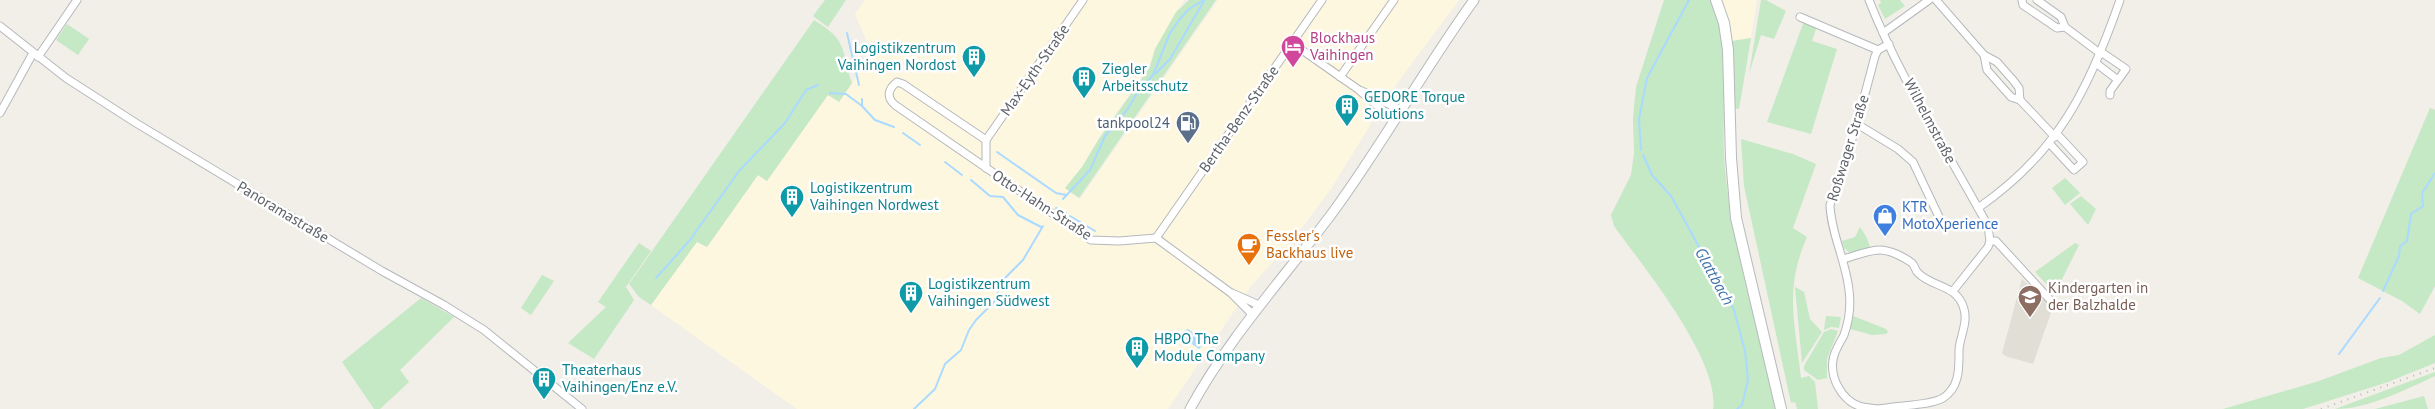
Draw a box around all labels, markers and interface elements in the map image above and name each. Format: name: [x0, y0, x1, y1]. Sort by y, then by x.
street label: Max-Eyth-Straße: [996, 20, 1073, 119]
place label: Blockhaus Vaihingen: [1309, 28, 1375, 64]
hotel icon: Blockhaus Vaihingen: [1280, 34, 1306, 68]
place label: Logistikzentrum Vaihingen Nordost: [837, 38, 956, 74]
building icon: Logistikzentrum Vaihingen Nordost: [961, 44, 987, 78]
place label: Ziegler Arbeitsschutz: [1102, 59, 1188, 95]
street label: Bertha-Benz-Straße: [1195, 62, 1283, 176]
building icon: Ziegler Arbeitsschutz: [1071, 65, 1097, 99]
street label: Wilhelmstraße: [1900, 75, 1961, 167]
place label: GEDORE Torque Solutions: [1364, 87, 1465, 123]
street label: Roßwager Straße: [1822, 92, 1873, 203]
building icon: GEDORE Torque Solutions: [1334, 93, 1360, 127]
fuel station icon: tankpool24: [1175, 110, 1201, 144]
place label: tankpool24: [1097, 113, 1170, 132]
street label: Otto-Hahn-Straße: [989, 165, 1096, 244]
street label: Panoramastraße: [234, 177, 333, 247]
place label: Logistikzentrum Vaihingen Nordwest: [809, 178, 939, 214]
building icon: Logistikzentrum Vaihingen Nordwest: [779, 184, 805, 218]
place label: KTR MotoXperience: [1902, 197, 1998, 233]
shop icon: KTR MotoXperience: [1872, 203, 1898, 237]
place label: Fessler's Backhaus live: [1266, 226, 1353, 262]
cafe icon: Fessler's Backhaus live: [1236, 232, 1262, 266]
water label: Glattbach: [1691, 244, 1739, 308]
place label: Logistikzentrum Vaihingen Südwest: [927, 274, 1050, 310]
place label: Kindergarten in der Balzhalde: [2048, 278, 2148, 314]
building icon: Logistikzentrum Vaihingen Südwest: [898, 280, 924, 314]
school or university icon: Kindergarten in der Balzhalde: [2017, 284, 2043, 318]
place label: HBPO The Module Company: [1154, 329, 1265, 365]
building icon: HBPO The Module Company: [1124, 335, 1150, 369]
place label: Theaterhaus Vaihingen/Enz e.V.: [561, 360, 678, 396]
building icon: Theaterhaus Vaihingen/Enz e.V.: [531, 366, 557, 400]

